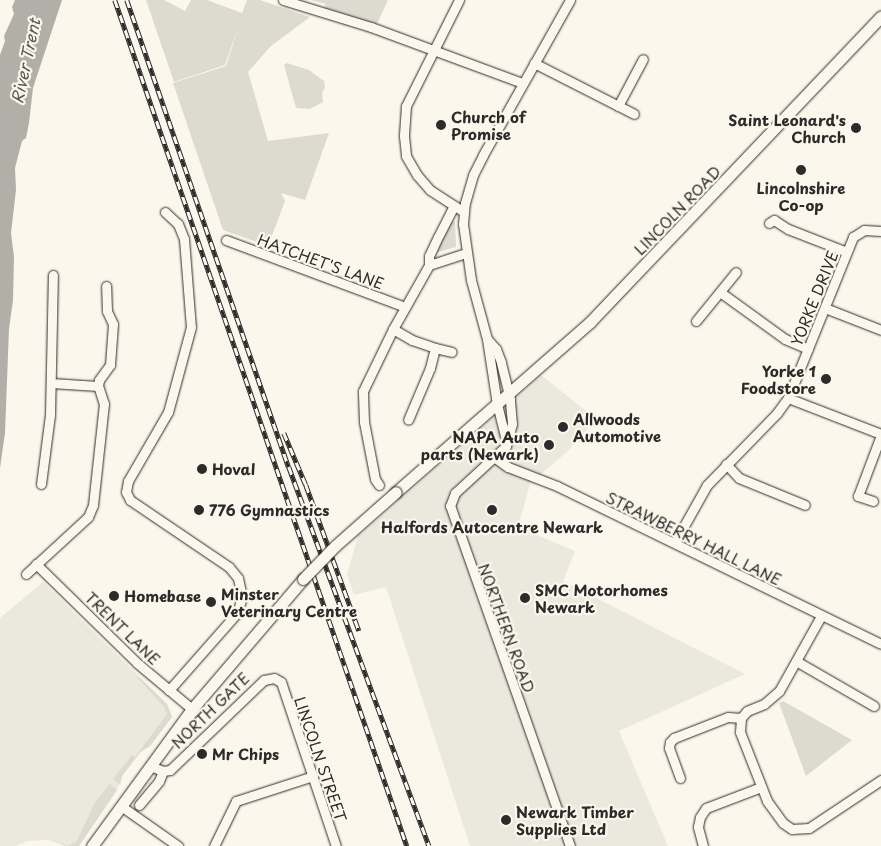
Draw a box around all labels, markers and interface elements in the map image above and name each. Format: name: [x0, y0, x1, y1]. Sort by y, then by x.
water label: River Trent: [7, 17, 43, 105]
place label: Church of Promise: [451, 107, 526, 142]
place label: Saint Leonard's Church: [728, 110, 846, 145]
marker: Church of Promise: [435, 119, 447, 131]
marker: Saint Leonard's Church: [850, 122, 862, 134]
street label: LINCOLN ROAD: [629, 161, 725, 259]
marker: Lincolnshire Co-op: [795, 164, 807, 176]
place label: Lincolnshire Co-op: [757, 178, 845, 213]
street label: HATCHET'S LANE: [255, 230, 387, 292]
street label: YORKE DRIVE: [787, 247, 841, 349]
place label: Yorke 1 Foodstore: [741, 361, 816, 396]
marker: Yorke 1 Foodstore: [820, 373, 832, 385]
place label: Allwoods Automotive: [573, 409, 661, 444]
marker: Allwoods Automotive: [557, 421, 569, 433]
place label: NAPA Auto parts (Newark): [421, 427, 539, 462]
marker: NAPA Auto parts (Newark): [543, 439, 555, 451]
place label: Hoval: [212, 460, 255, 478]
marker: Hoval: [196, 463, 208, 475]
street label: STRAWBERRY HALL LANE: [602, 487, 786, 589]
place label: 776 Gymnastics: [209, 501, 330, 519]
marker: 776 Gymnastics: [193, 504, 205, 516]
marker: Halfords Autocentre Newark: [486, 504, 498, 516]
place label: Halfords Autocentre Newark: [381, 518, 603, 536]
street label: NORTHERN ROAD: [475, 560, 539, 696]
place label: SMC Motorhomes Newark: [535, 580, 668, 615]
place label: Minster Veterinary Centre: [221, 584, 357, 619]
place label: Homebase: [124, 587, 201, 605]
street label: TRENT LANE: [82, 588, 164, 668]
marker: Homebase: [108, 590, 120, 602]
marker: SMC Motorhomes Newark: [519, 592, 531, 604]
marker: Minster Veterinary Centre: [205, 596, 217, 608]
street label: NORTH GATE: [167, 668, 253, 752]
street label: LINCOLN STREET: [291, 694, 351, 824]
place label: Mr Chips: [212, 745, 280, 763]
marker: Mr Chips: [196, 748, 208, 760]
place label: Newark Timber Supplies Ltd: [516, 802, 634, 837]
marker: Newark Timber Supplies Ltd: [500, 814, 512, 826]

